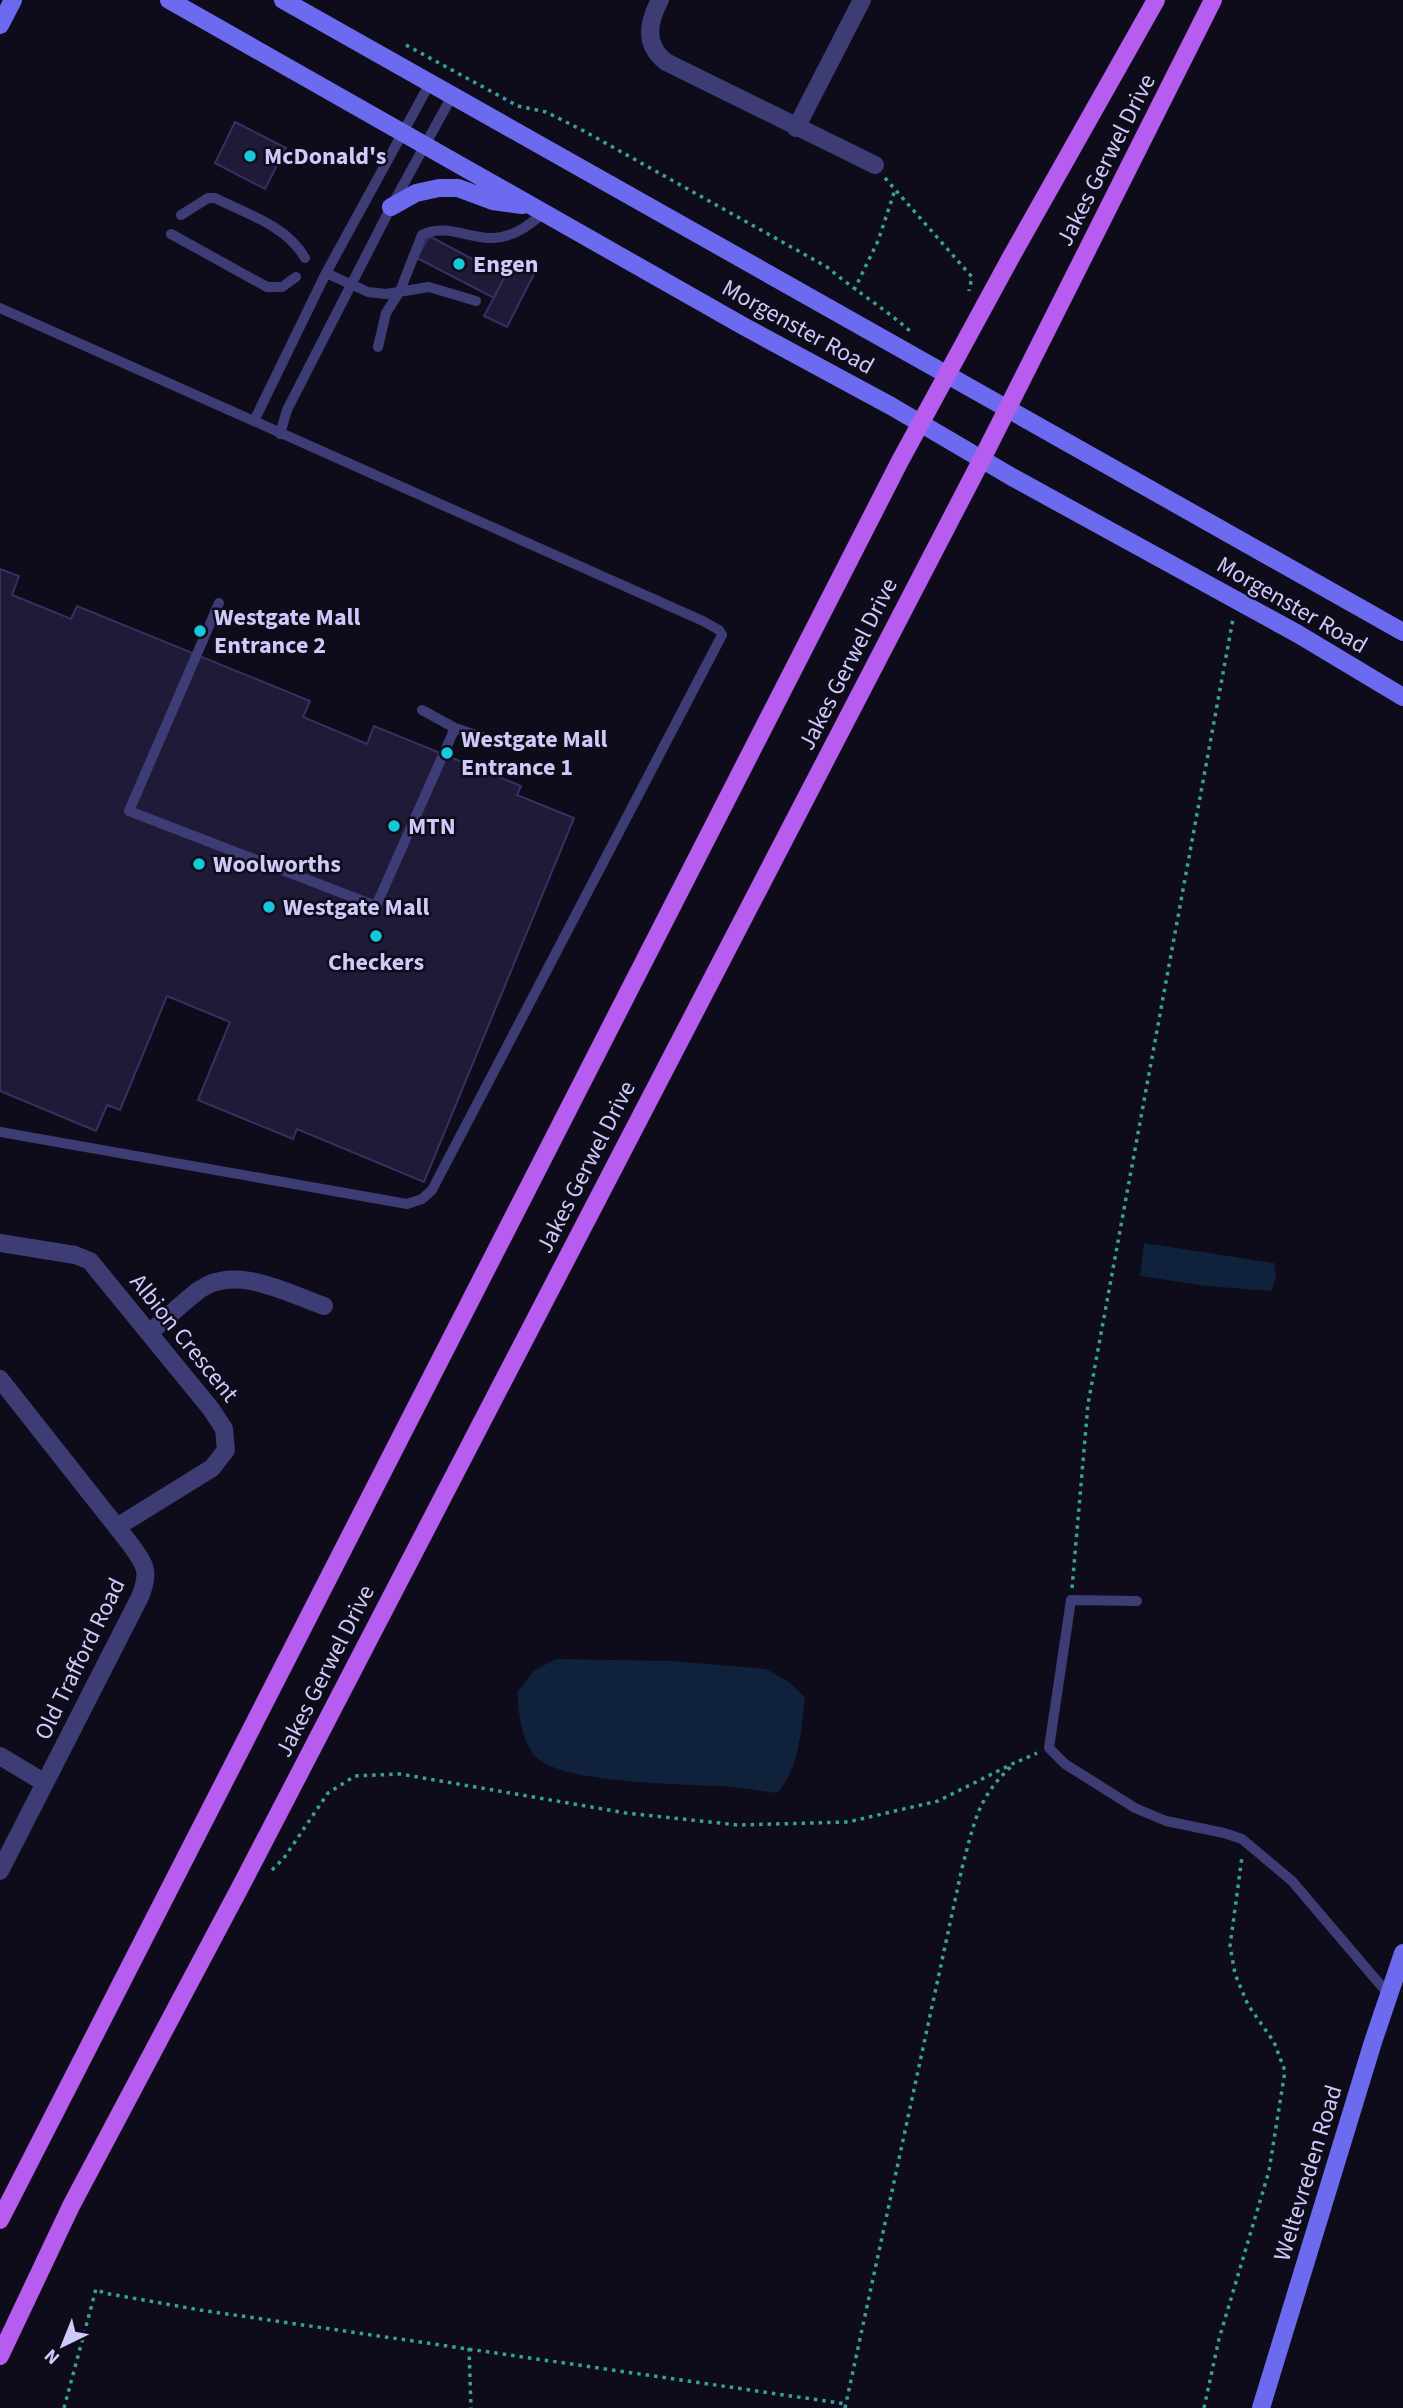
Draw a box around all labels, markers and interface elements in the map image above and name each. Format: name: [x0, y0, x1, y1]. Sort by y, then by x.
street label: Jakes Gerwel Drive: [1047, 68, 1165, 252]
place label: McDonald's: [264, 139, 386, 174]
marker: McDonald's: [242, 148, 258, 164]
place label: Engen: [473, 247, 538, 282]
marker: Engen: [451, 256, 467, 272]
street label: Morgenster Road: [716, 271, 880, 383]
street label: Morgenster Road: [1210, 548, 1374, 662]
street label: Jakes Gerwel Drive: [789, 572, 907, 756]
place label: Westgate Mall Entrance 2: [214, 600, 360, 663]
marker: Westgate Mall Entrance 2: [192, 623, 208, 639]
place label: Westgate Mall Entrance 1: [461, 722, 607, 785]
marker: Westgate Mall Entrance 1: [439, 745, 455, 761]
place label: MTN: [408, 809, 456, 844]
marker: MTN: [386, 818, 402, 834]
place label: Woolworths: [213, 847, 341, 882]
marker: Woolworths: [191, 856, 207, 872]
place label: Westgate Mall: [283, 890, 429, 925]
marker: Westgate Mall: [261, 899, 277, 915]
marker: Checkers: [368, 928, 384, 944]
place label: Checkers: [328, 945, 424, 980]
street label: Jakes Gerwel Drive: [527, 1075, 645, 1259]
street label: Albion Crescent: [121, 1266, 247, 1410]
street label: Old Trafford Road: [26, 1572, 134, 1746]
street label: Jakes Gerwel Drive: [266, 1579, 384, 1763]
street label: Weltevreden Road: [1265, 2081, 1351, 2265]
north arrow: [28, 2310, 98, 2380]
text: N: [39, 2342, 66, 2371]

